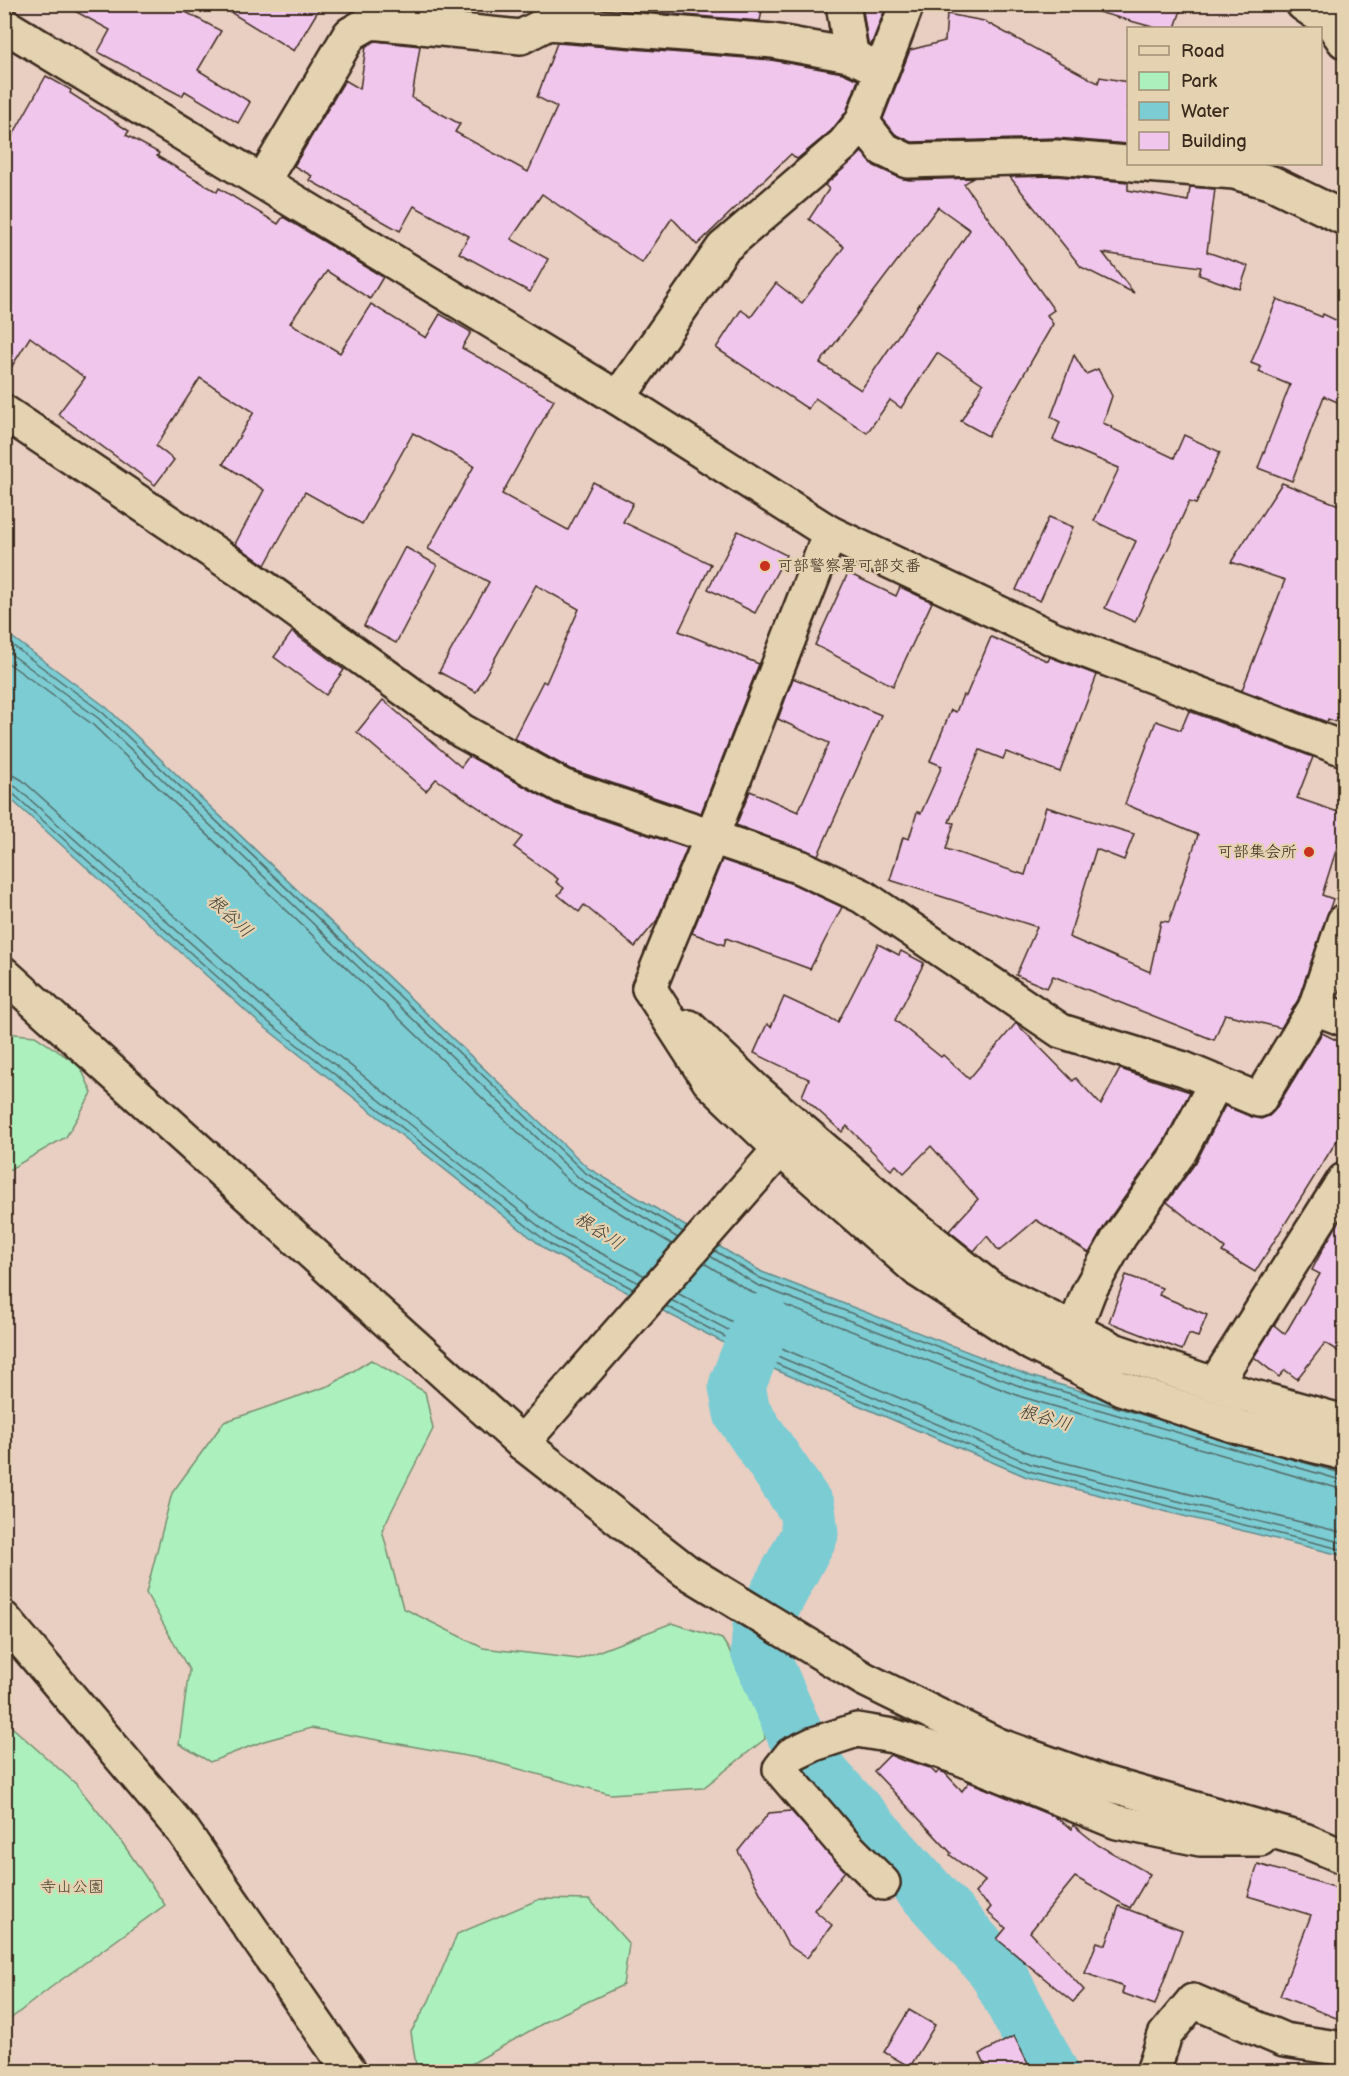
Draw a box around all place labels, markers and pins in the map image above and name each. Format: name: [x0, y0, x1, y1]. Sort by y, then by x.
place label: 可部警察署可部交番: [777, 557, 921, 576]
marker: 可部警察署可部交番: [758, 559, 772, 573]
place label: 可部集会所: [1217, 843, 1297, 862]
marker: 可部集会所: [1302, 845, 1316, 859]

